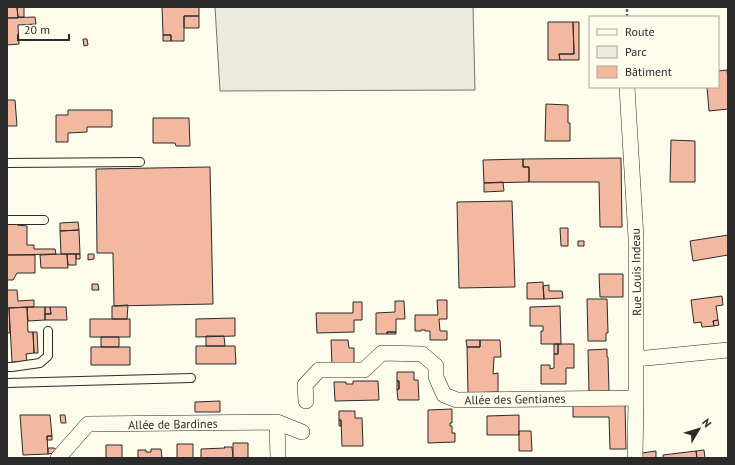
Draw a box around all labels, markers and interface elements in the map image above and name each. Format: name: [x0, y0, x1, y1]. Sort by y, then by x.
scale bar: [18, 16, 69, 42]
legend: [589, 16, 719, 88]
text: 20 m: [24, 22, 50, 37]
text: Route: [625, 24, 655, 39]
text: Parc: [625, 44, 647, 59]
text: Bâtiment: [625, 64, 672, 79]
street label: Rue Louis Indeau: [628, 228, 644, 316]
street label: Allée des Gentianes: [464, 391, 566, 407]
north arrow: [679, 409, 719, 449]
street label: Allée de Bardines: [128, 416, 218, 432]
text: N: [699, 416, 715, 430]

